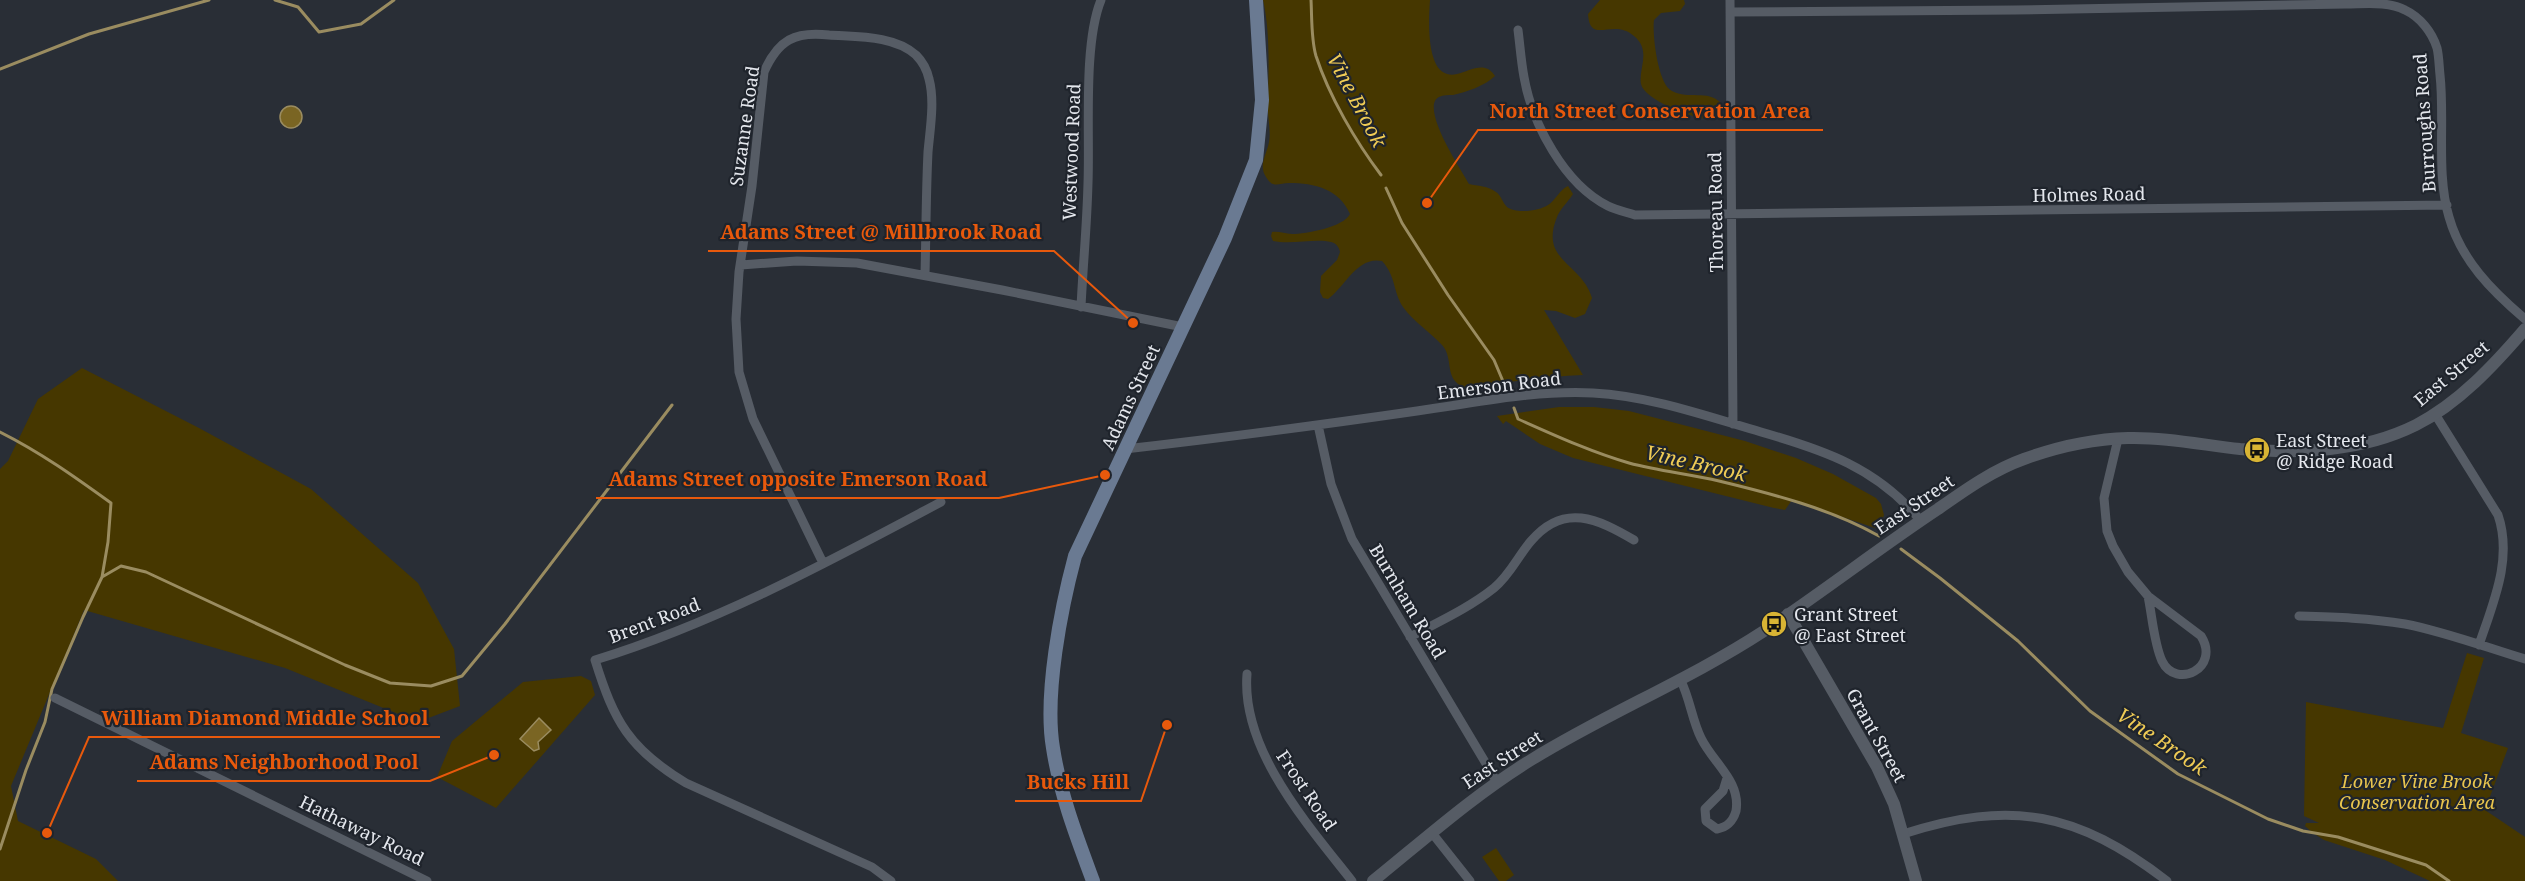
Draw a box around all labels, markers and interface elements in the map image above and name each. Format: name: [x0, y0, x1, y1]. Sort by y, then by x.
water label: Vine Brook: [1321, 48, 1393, 152]
street label: Burroughs Road: [2407, 53, 2441, 193]
street label: Suzanne Road: [724, 64, 764, 188]
street label: Westwood Road: [1057, 83, 1085, 221]
callout: North Street Conservation Area: [1478, 92, 1823, 130]
text: North Street Conservation Area: [1489, 97, 1811, 124]
street label: Thoreau Road: [1702, 152, 1728, 272]
street label: Holmes Road: [2032, 181, 2146, 207]
callout: Adams Street @ Millbrook Road: [708, 213, 1054, 251]
text: Adams Street @ Millbrook Road: [720, 218, 1042, 245]
street label: East Street: [2409, 335, 2493, 411]
street label: Adams Street: [1095, 340, 1165, 454]
street label: Emerson Road: [1436, 366, 1562, 404]
place label: East Street @ Ridge Road: [2276, 428, 2393, 473]
bus stop icon: East Street @ Ridge Road: [2242, 435, 2272, 465]
water label: Vine Brook: [1643, 438, 1750, 488]
callout: Adams Street opposite Emerson Road: [596, 460, 999, 498]
text: Adams Street opposite Emerson Road: [609, 465, 987, 492]
street label: East Street: [1870, 469, 1958, 539]
street label: Burnham Road: [1364, 539, 1452, 663]
street label: Brent Road: [605, 592, 703, 648]
place label: Grant Street @ East Street: [1794, 602, 1906, 647]
bus stop icon: Grant Street @ East Street: [1759, 609, 1789, 639]
street label: Grant Street: [1841, 684, 1913, 786]
callout: William Diamond Middle School: [89, 699, 440, 737]
water label: Vine Brook: [2112, 701, 2213, 781]
text: William Diamond Middle School: [101, 704, 429, 731]
street label: East Street: [1457, 724, 1547, 794]
callout: Adams Neighborhood Pool: [137, 743, 430, 781]
street label: Frost Road: [1271, 745, 1343, 835]
text: Adams Neighborhood Pool: [149, 748, 419, 775]
callout: Bucks Hill: [1015, 763, 1141, 801]
text: Bucks Hill: [1027, 768, 1129, 795]
park label: Lower Vine Brook Conservation Area: [2339, 769, 2496, 814]
street label: Hathaway Road: [296, 789, 428, 871]

